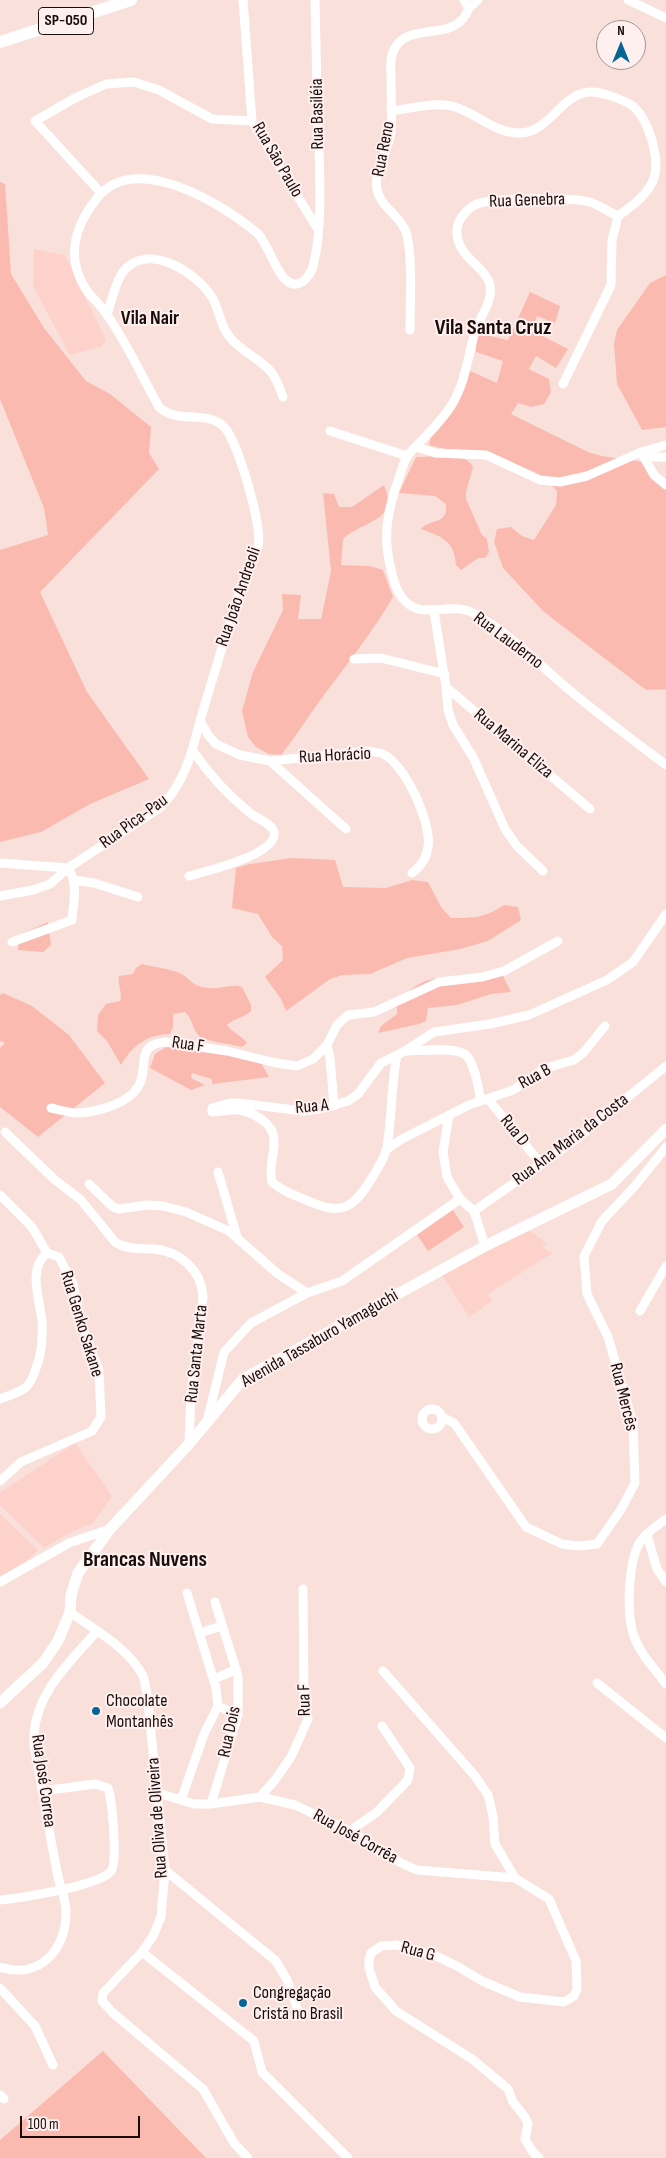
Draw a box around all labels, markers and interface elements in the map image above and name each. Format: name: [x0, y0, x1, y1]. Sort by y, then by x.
road number: SP-050: [38, 8, 94, 34]
north arrow: [596, 20, 646, 70]
text: N: [617, 22, 625, 39]
street label: Rua Basiléia: [307, 78, 329, 150]
street label: Rua São Paulo: [247, 119, 307, 201]
street label: Rua Reno: [368, 119, 400, 179]
street label: Rua Genebra: [489, 189, 565, 213]
district label: Vila Nair: [121, 307, 179, 331]
district label: Vila Santa Cruz: [435, 315, 551, 341]
street label: Rua João Andreoli: [212, 544, 266, 650]
street label: Rua Lauderno: [469, 608, 547, 674]
street label: Rua Marina Eliza: [469, 705, 557, 783]
street label: Rua Horácio: [298, 743, 372, 769]
street label: Rua Pica-Pau: [96, 790, 172, 854]
street label: Rua F: [170, 1032, 206, 1058]
street label: Rua B: [515, 1059, 555, 1095]
street label: Rua Ana Maria da Costa: [509, 1089, 633, 1191]
street label: Rua A: [294, 1095, 330, 1119]
street label: Rua D: [495, 1111, 533, 1151]
street label: Rua Genko Sakane: [55, 1268, 107, 1380]
street label: Avenida Tassaburo Yamaguchi: [238, 1285, 402, 1393]
street label: Rua Santa Marta: [181, 1304, 213, 1404]
street label: Rua Mercês: [604, 1361, 642, 1433]
district label: Brancas Nuvens: [83, 1547, 207, 1573]
street label: Rua F: [294, 1683, 316, 1717]
place label: Chocolate Montanhês: [106, 1690, 173, 1732]
street label: Rua Dois: [214, 1704, 246, 1760]
marker: Chocolate Montanhês: [90, 1705, 102, 1717]
street label: Rua José Correa: [26, 1733, 60, 1829]
street label: Rua Oliva de Oliveira: [143, 1757, 173, 1879]
street label: Rua José Corrêa: [309, 1805, 401, 1869]
street label: Rua G: [398, 1937, 438, 1967]
place label: Congregação Cristã no Brasil: [253, 1982, 343, 2025]
marker: Congregação Cristã no Brasil: [237, 1997, 249, 2009]
scale bar: [22, 2106, 142, 2138]
text: 100 m: [28, 2115, 59, 2134]

